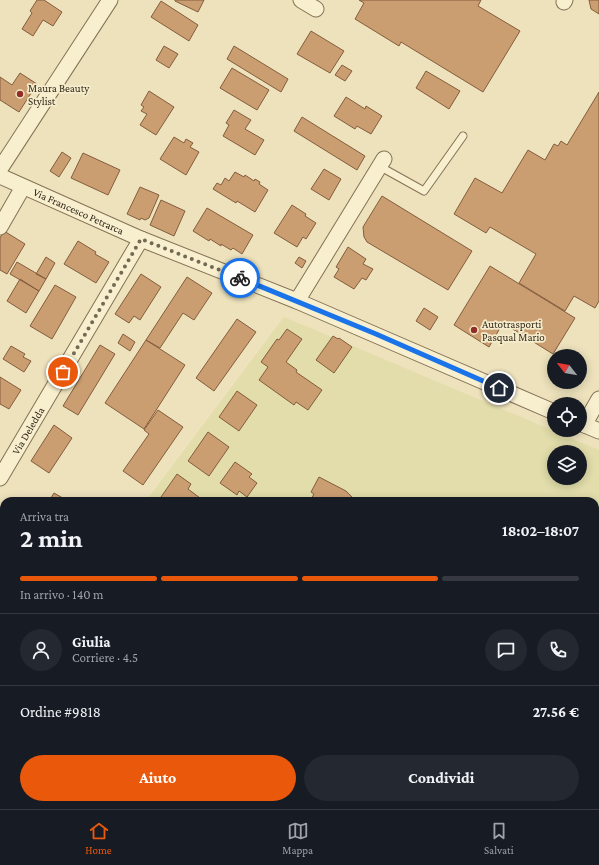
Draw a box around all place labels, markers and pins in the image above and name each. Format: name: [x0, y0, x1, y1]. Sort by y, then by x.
place label: Maura Beauty Stylist: [28, 82, 90, 108]
marker: Maura Beauty Stylist: [15, 89, 25, 99]
place label: Autotrasporti Pasqual Mario: [482, 318, 545, 344]
marker: Autotrasporti Pasqual Mario: [469, 325, 479, 335]
pin: [46, 355, 80, 389]
pin: [482, 371, 516, 405]

